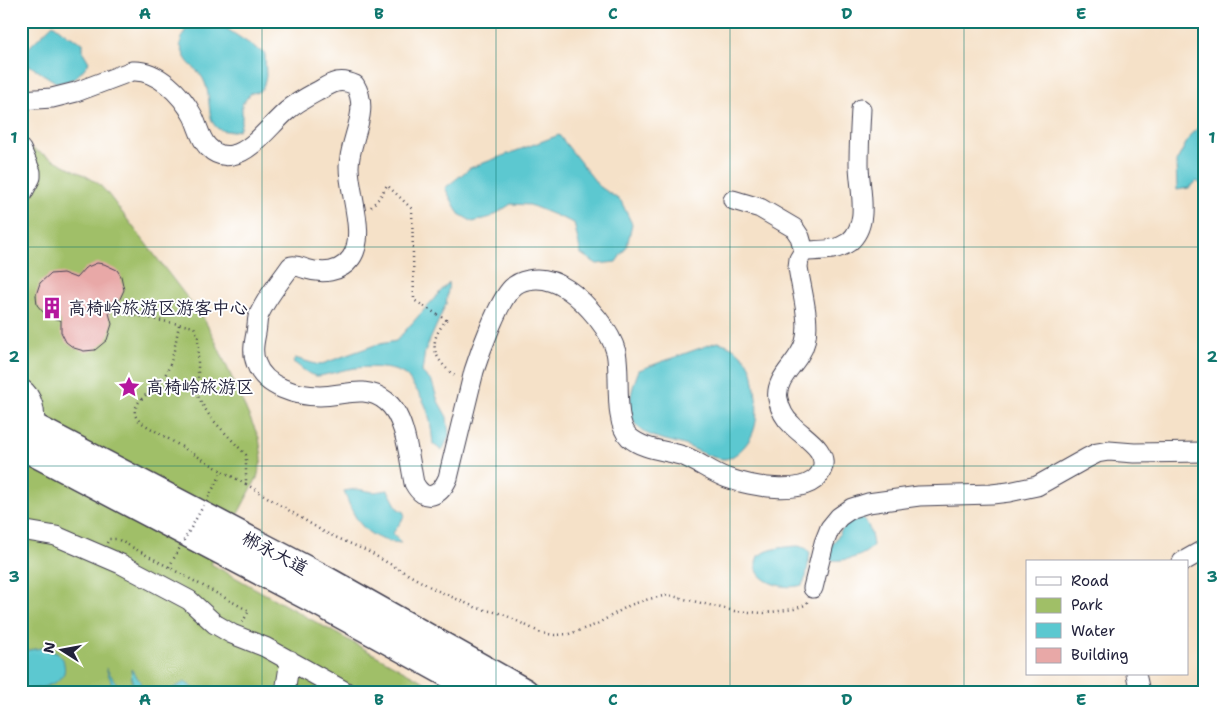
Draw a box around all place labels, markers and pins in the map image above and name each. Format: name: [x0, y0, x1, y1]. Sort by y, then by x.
building icon: 高椅岭旅游区游客中心: [39, 295, 65, 321]
place label: 高椅岭旅游区游客中心: [68, 296, 248, 320]
place icon: 高椅岭旅游区: [116, 374, 142, 400]
place label: 高椅岭旅游区: [146, 375, 254, 399]

